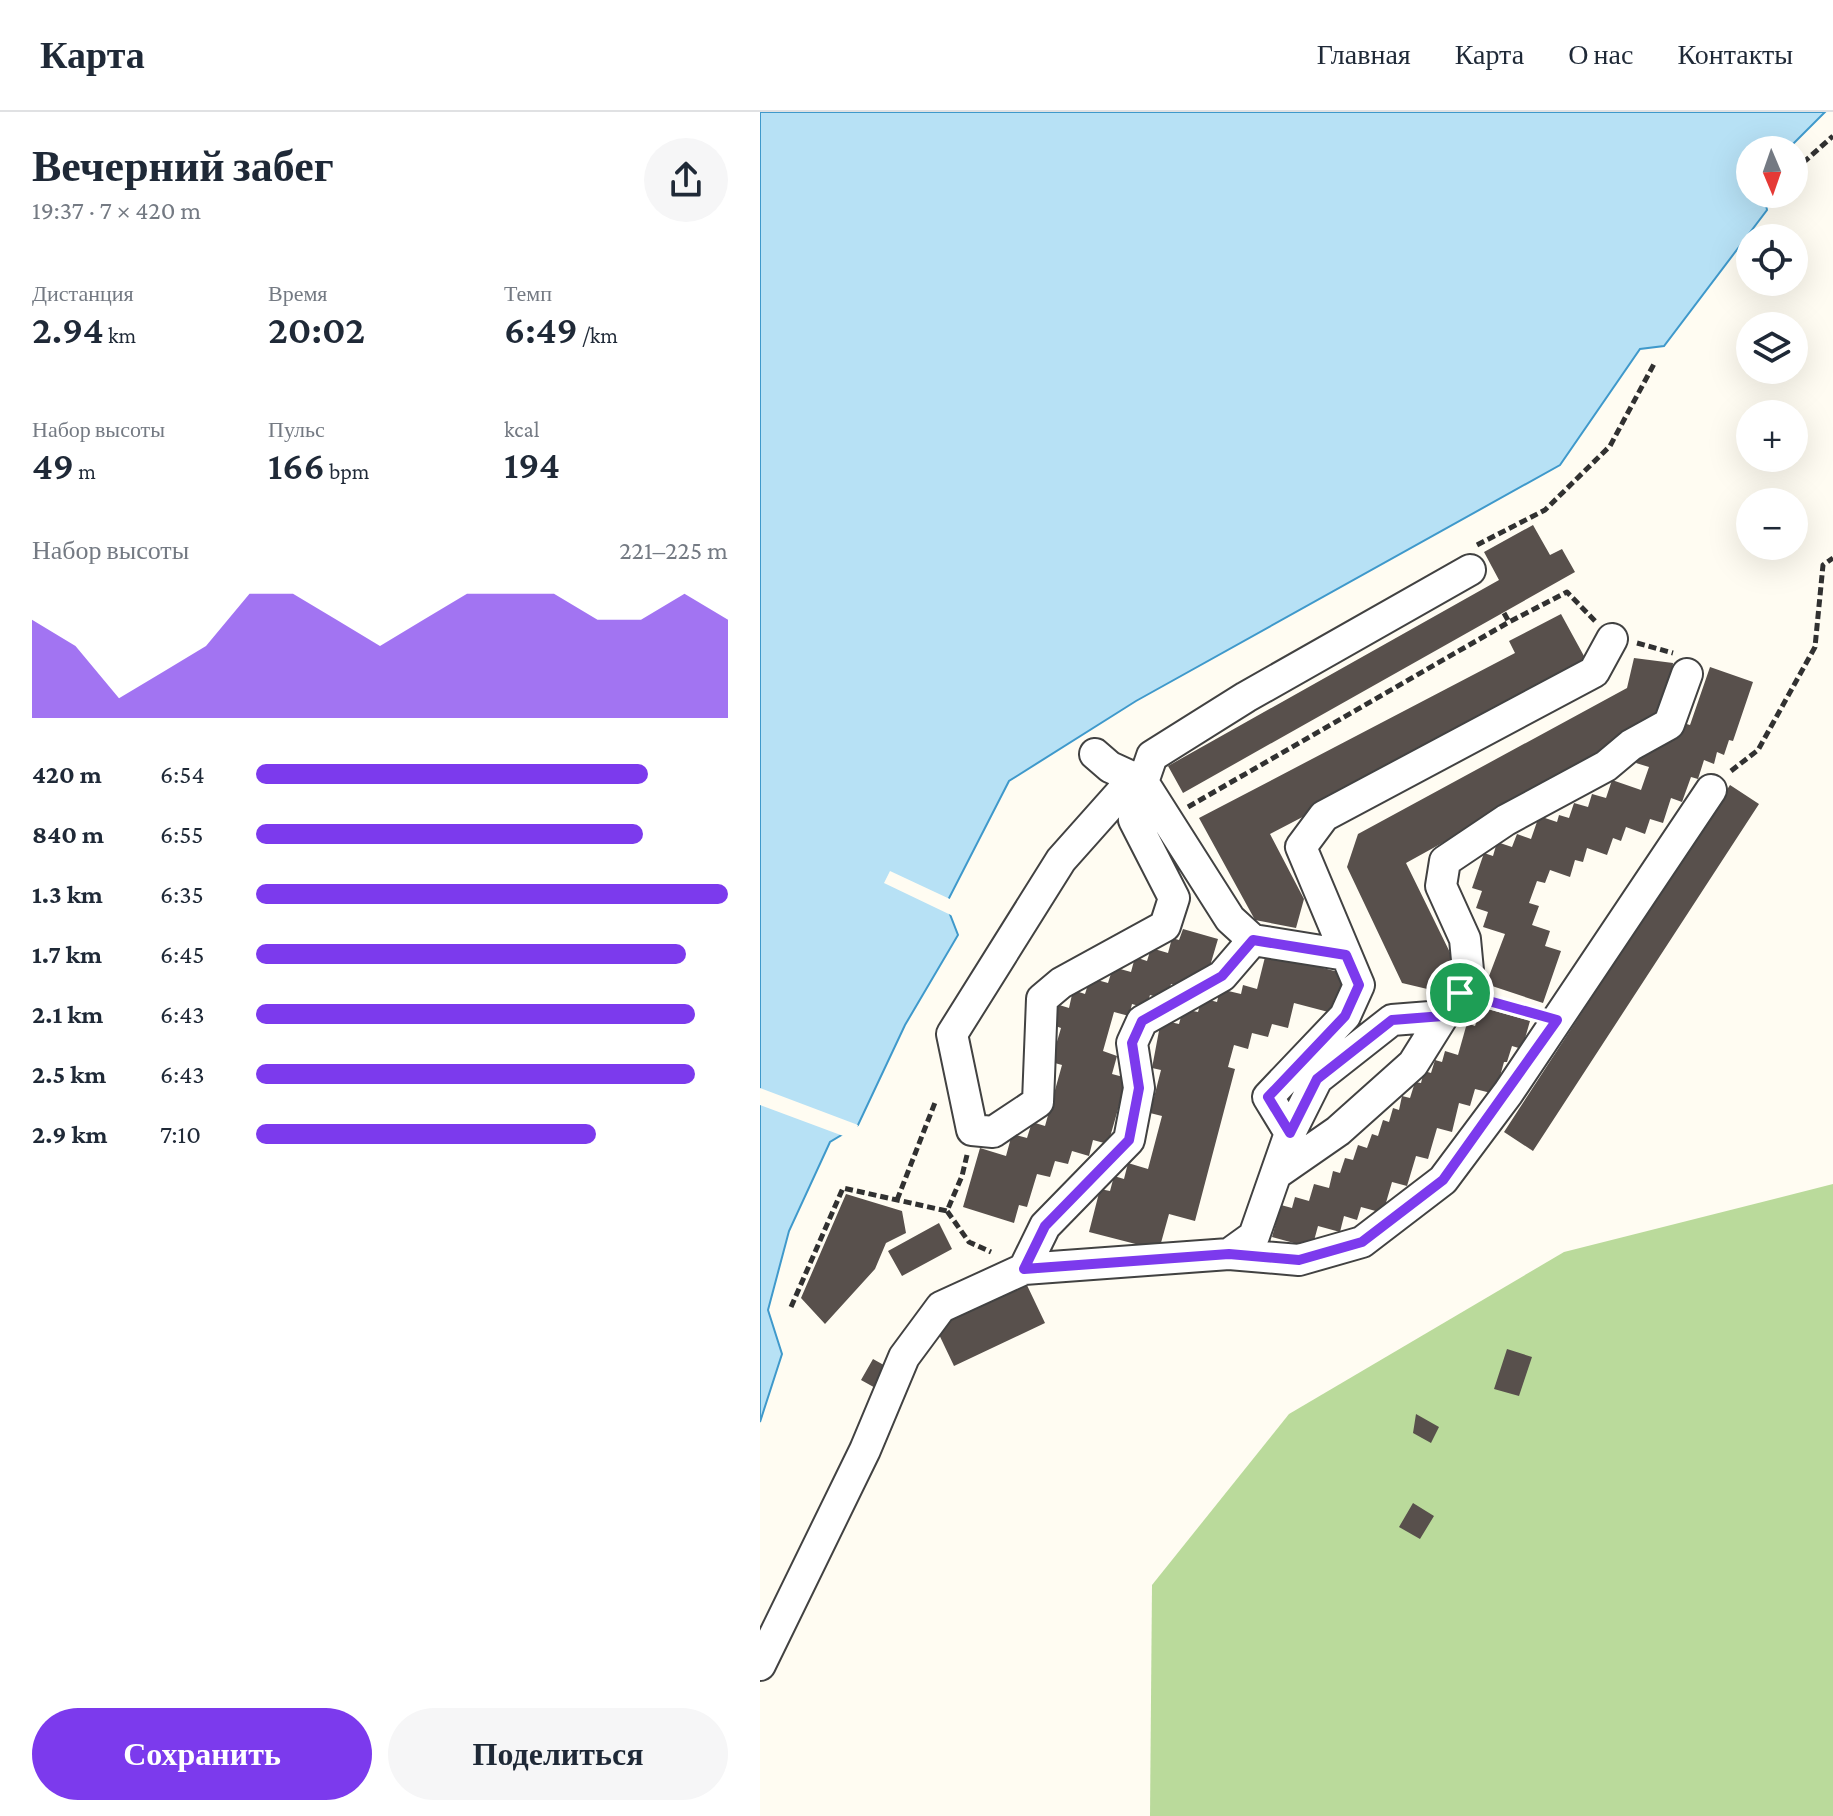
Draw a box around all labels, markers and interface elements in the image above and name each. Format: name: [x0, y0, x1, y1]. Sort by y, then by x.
text: Карта: [40, 34, 145, 76]
text: Главная: [1317, 39, 1411, 70]
text: Карта: [1455, 39, 1524, 70]
text: О нас: [1568, 39, 1633, 70]
text: Контакты: [1677, 39, 1793, 70]
north arrow: [1736, 136, 1808, 208]
map controls: [1736, 136, 1808, 560]
button: share: [644, 138, 728, 222]
text: Вечерний забег: [32, 142, 334, 190]
text: 19:37 · 7 × 420 m: [32, 196, 201, 225]
button: locate: [1736, 224, 1808, 296]
text: Дистанция: [32, 281, 134, 306]
text: Время: [268, 281, 327, 306]
text: Темп: [504, 281, 552, 306]
text: 2.94: [32, 307, 104, 352]
text: 20:02: [268, 307, 365, 352]
text: 6:49: [504, 307, 578, 352]
button: layers: [1736, 312, 1808, 384]
text: km: [104, 323, 136, 348]
text: /km: [578, 323, 618, 348]
button: +: [1736, 400, 1808, 472]
text: Набор высоты: [32, 417, 165, 442]
text: Пульс: [268, 417, 325, 442]
text: kcal: [504, 417, 539, 442]
text: 194: [504, 442, 560, 487]
text: 49: [32, 443, 74, 488]
text: 166: [268, 443, 325, 488]
text: m: [74, 459, 96, 484]
text: bpm: [325, 459, 369, 484]
button: −: [1736, 488, 1808, 560]
text: Набор высоты: [32, 536, 189, 565]
text: 221–225 m: [619, 536, 728, 565]
text: 420 m: [32, 760, 102, 789]
text: 6:54: [160, 760, 205, 789]
text: 840 m: [32, 820, 104, 849]
text: 6:55: [160, 820, 203, 849]
text: 1.3 km: [32, 880, 103, 909]
text: 6:35: [160, 880, 204, 909]
text: 1.7 km: [32, 940, 102, 969]
text: 6:45: [160, 940, 205, 969]
pin: [1426, 959, 1494, 1027]
icon: arrive: [1438, 971, 1482, 1015]
text: 2.1 km: [32, 1000, 103, 1029]
text: 6:43: [160, 1000, 205, 1029]
text: 2.5 km: [32, 1060, 106, 1089]
text: 6:43: [160, 1060, 205, 1089]
text: 2.9 km: [32, 1120, 108, 1149]
text: 7:10: [160, 1120, 201, 1149]
button: Сохранить: [32, 1708, 372, 1800]
button: Поделиться: [388, 1708, 728, 1800]

